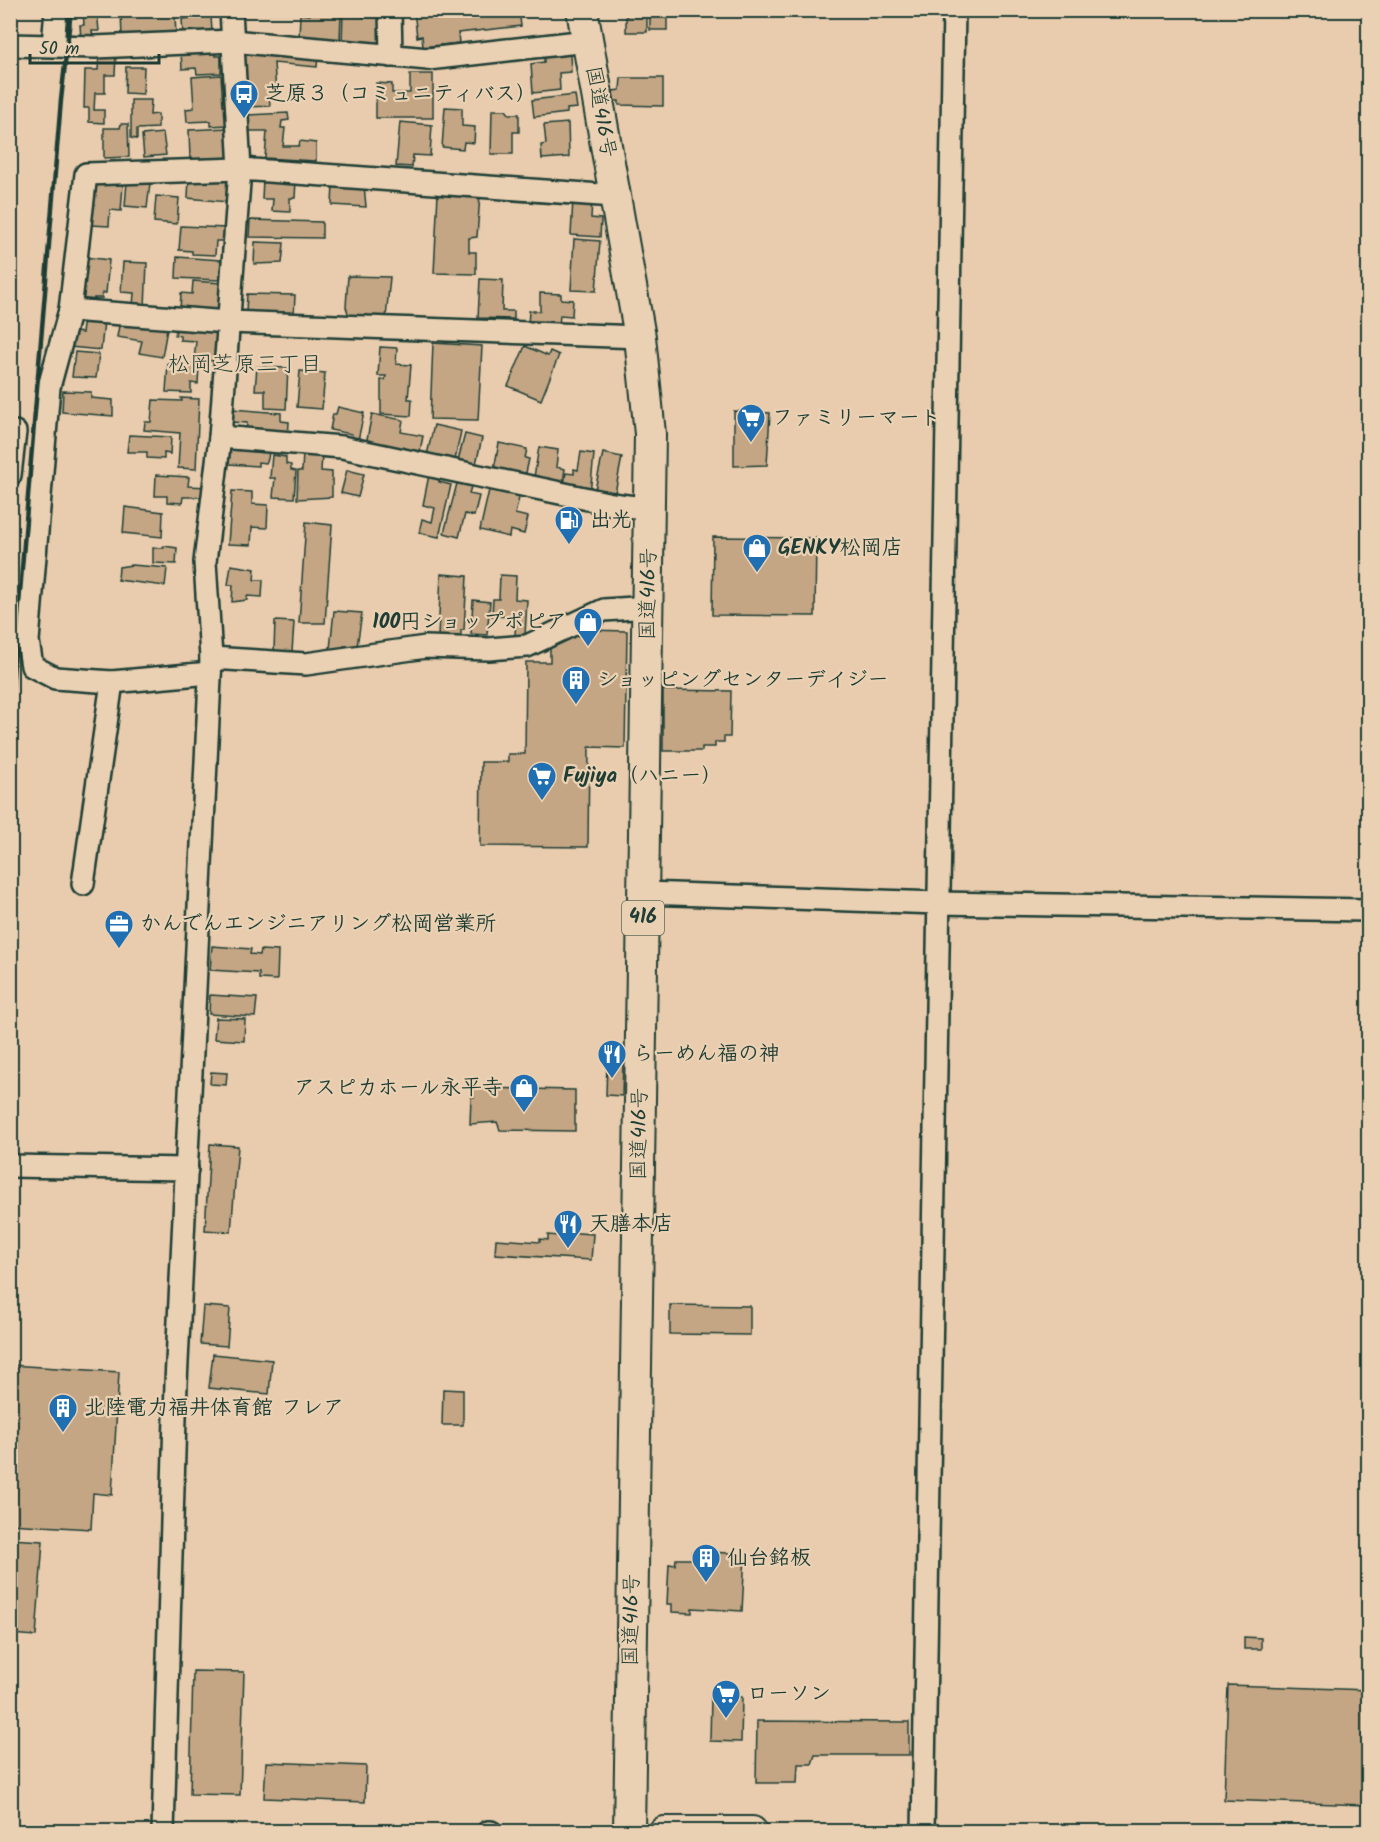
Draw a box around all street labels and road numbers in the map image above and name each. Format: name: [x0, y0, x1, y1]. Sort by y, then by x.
street label: 国道416号: [576, 63, 624, 161]
street label: 国道416号: [632, 547, 666, 641]
road number: 416: [622, 901, 664, 935]
street label: 国道416号: [623, 1087, 657, 1181]
street label: 国道416号: [615, 1573, 649, 1667]

